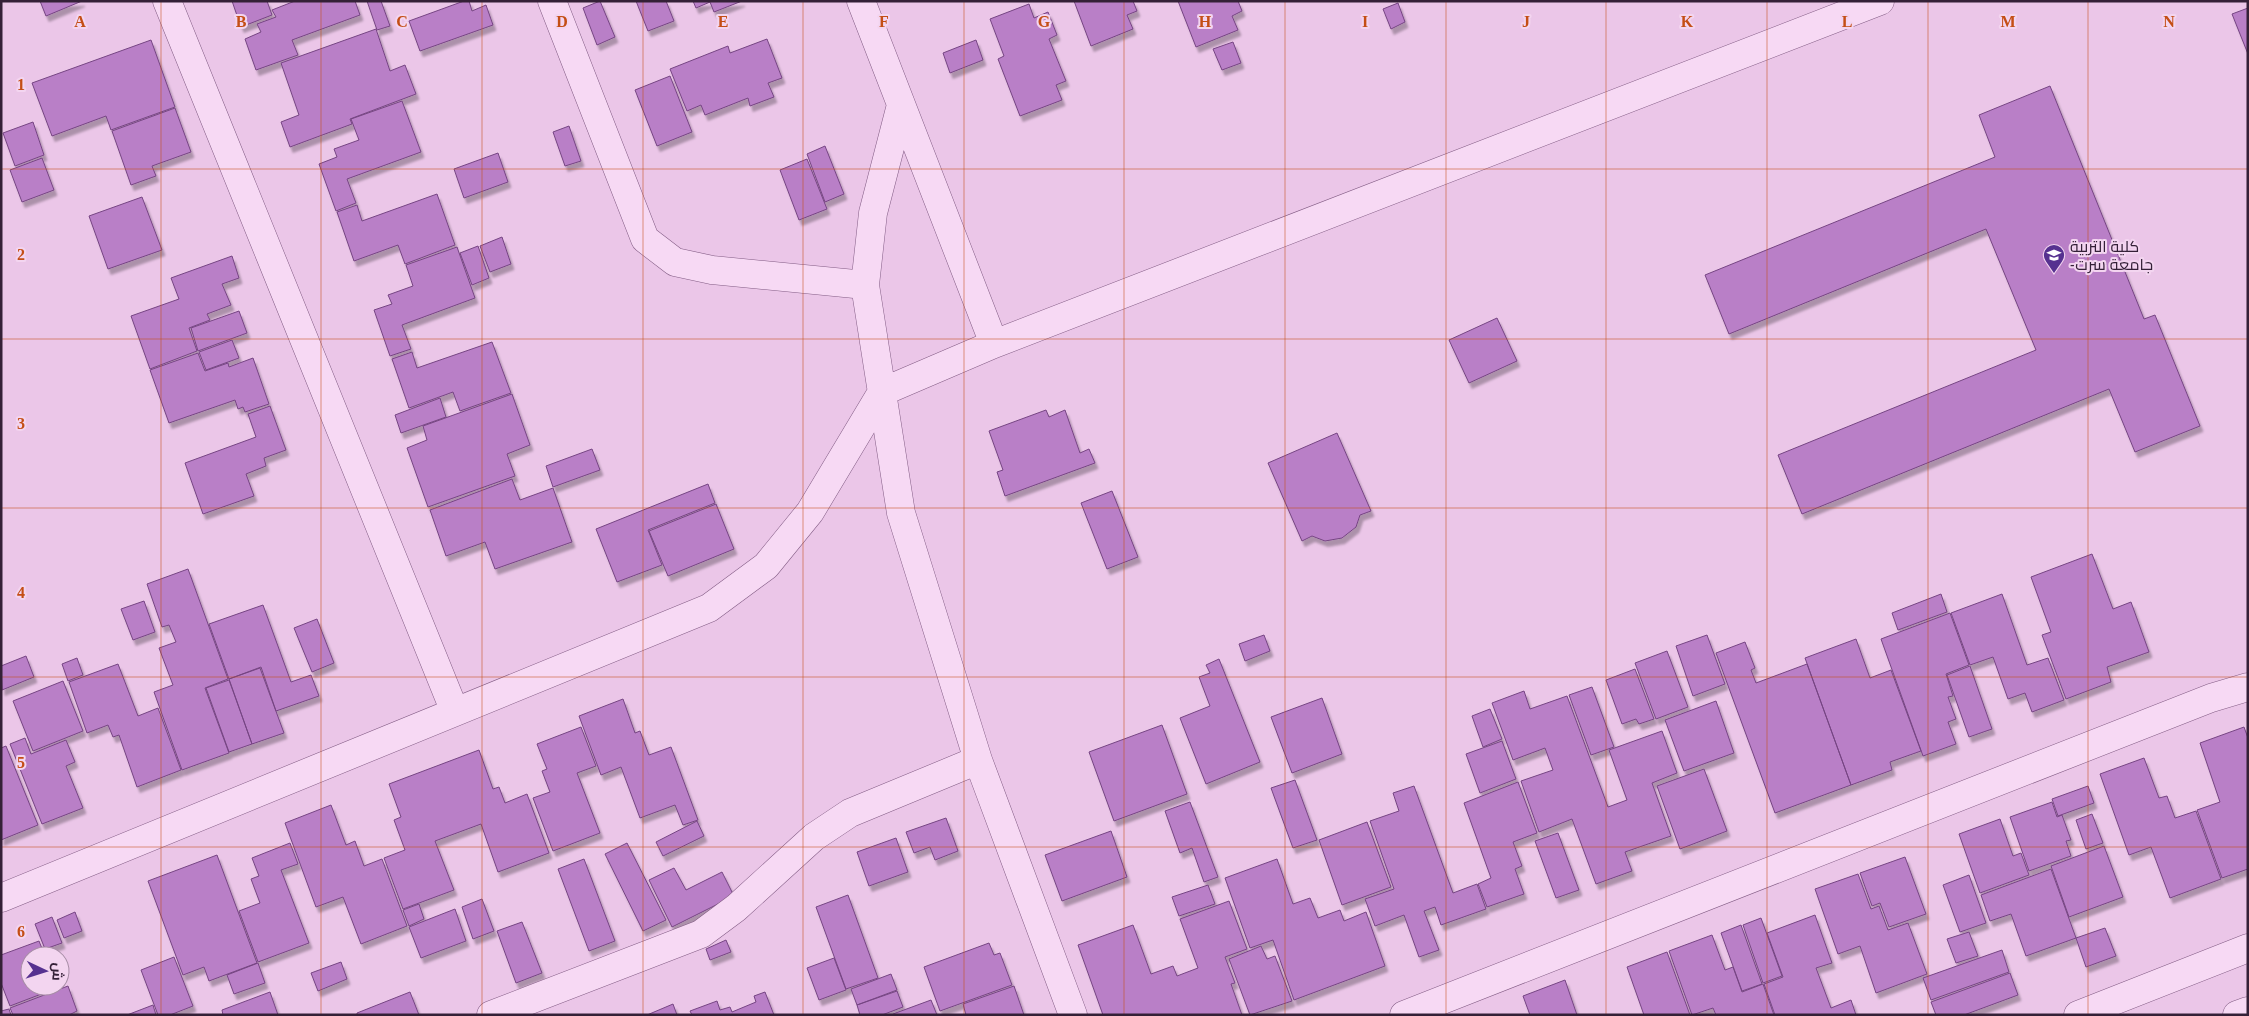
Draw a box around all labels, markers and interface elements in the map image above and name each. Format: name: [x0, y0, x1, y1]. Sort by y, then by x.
text: A: [74, 13, 86, 30]
text: B: [236, 13, 247, 30]
text: C: [396, 13, 408, 30]
text: D: [556, 13, 568, 30]
text: E: [718, 13, 728, 30]
text: F: [879, 13, 889, 30]
text: G: [1038, 13, 1051, 30]
text: H: [1199, 13, 1212, 30]
text: I: [1362, 13, 1368, 30]
text: J: [1522, 13, 1530, 30]
text: K: [1681, 13, 1694, 30]
text: L: [1842, 13, 1852, 30]
text: M: [2000, 13, 2016, 30]
text: N: [2163, 13, 2175, 30]
text: 1: [17, 76, 25, 93]
place label: كلية التربية -جامعة سرت: [2070, 238, 2153, 274]
school or university icon: كلية التربية -جامعة سرت: [2042, 243, 2066, 274]
text: 2: [17, 246, 25, 263]
text: 3: [17, 415, 25, 432]
text: 4: [17, 584, 25, 601]
text: 5: [17, 754, 25, 771]
text: 6: [17, 923, 25, 940]
north arrow: [20, 946, 70, 996]
text: ش: [48, 962, 67, 981]

